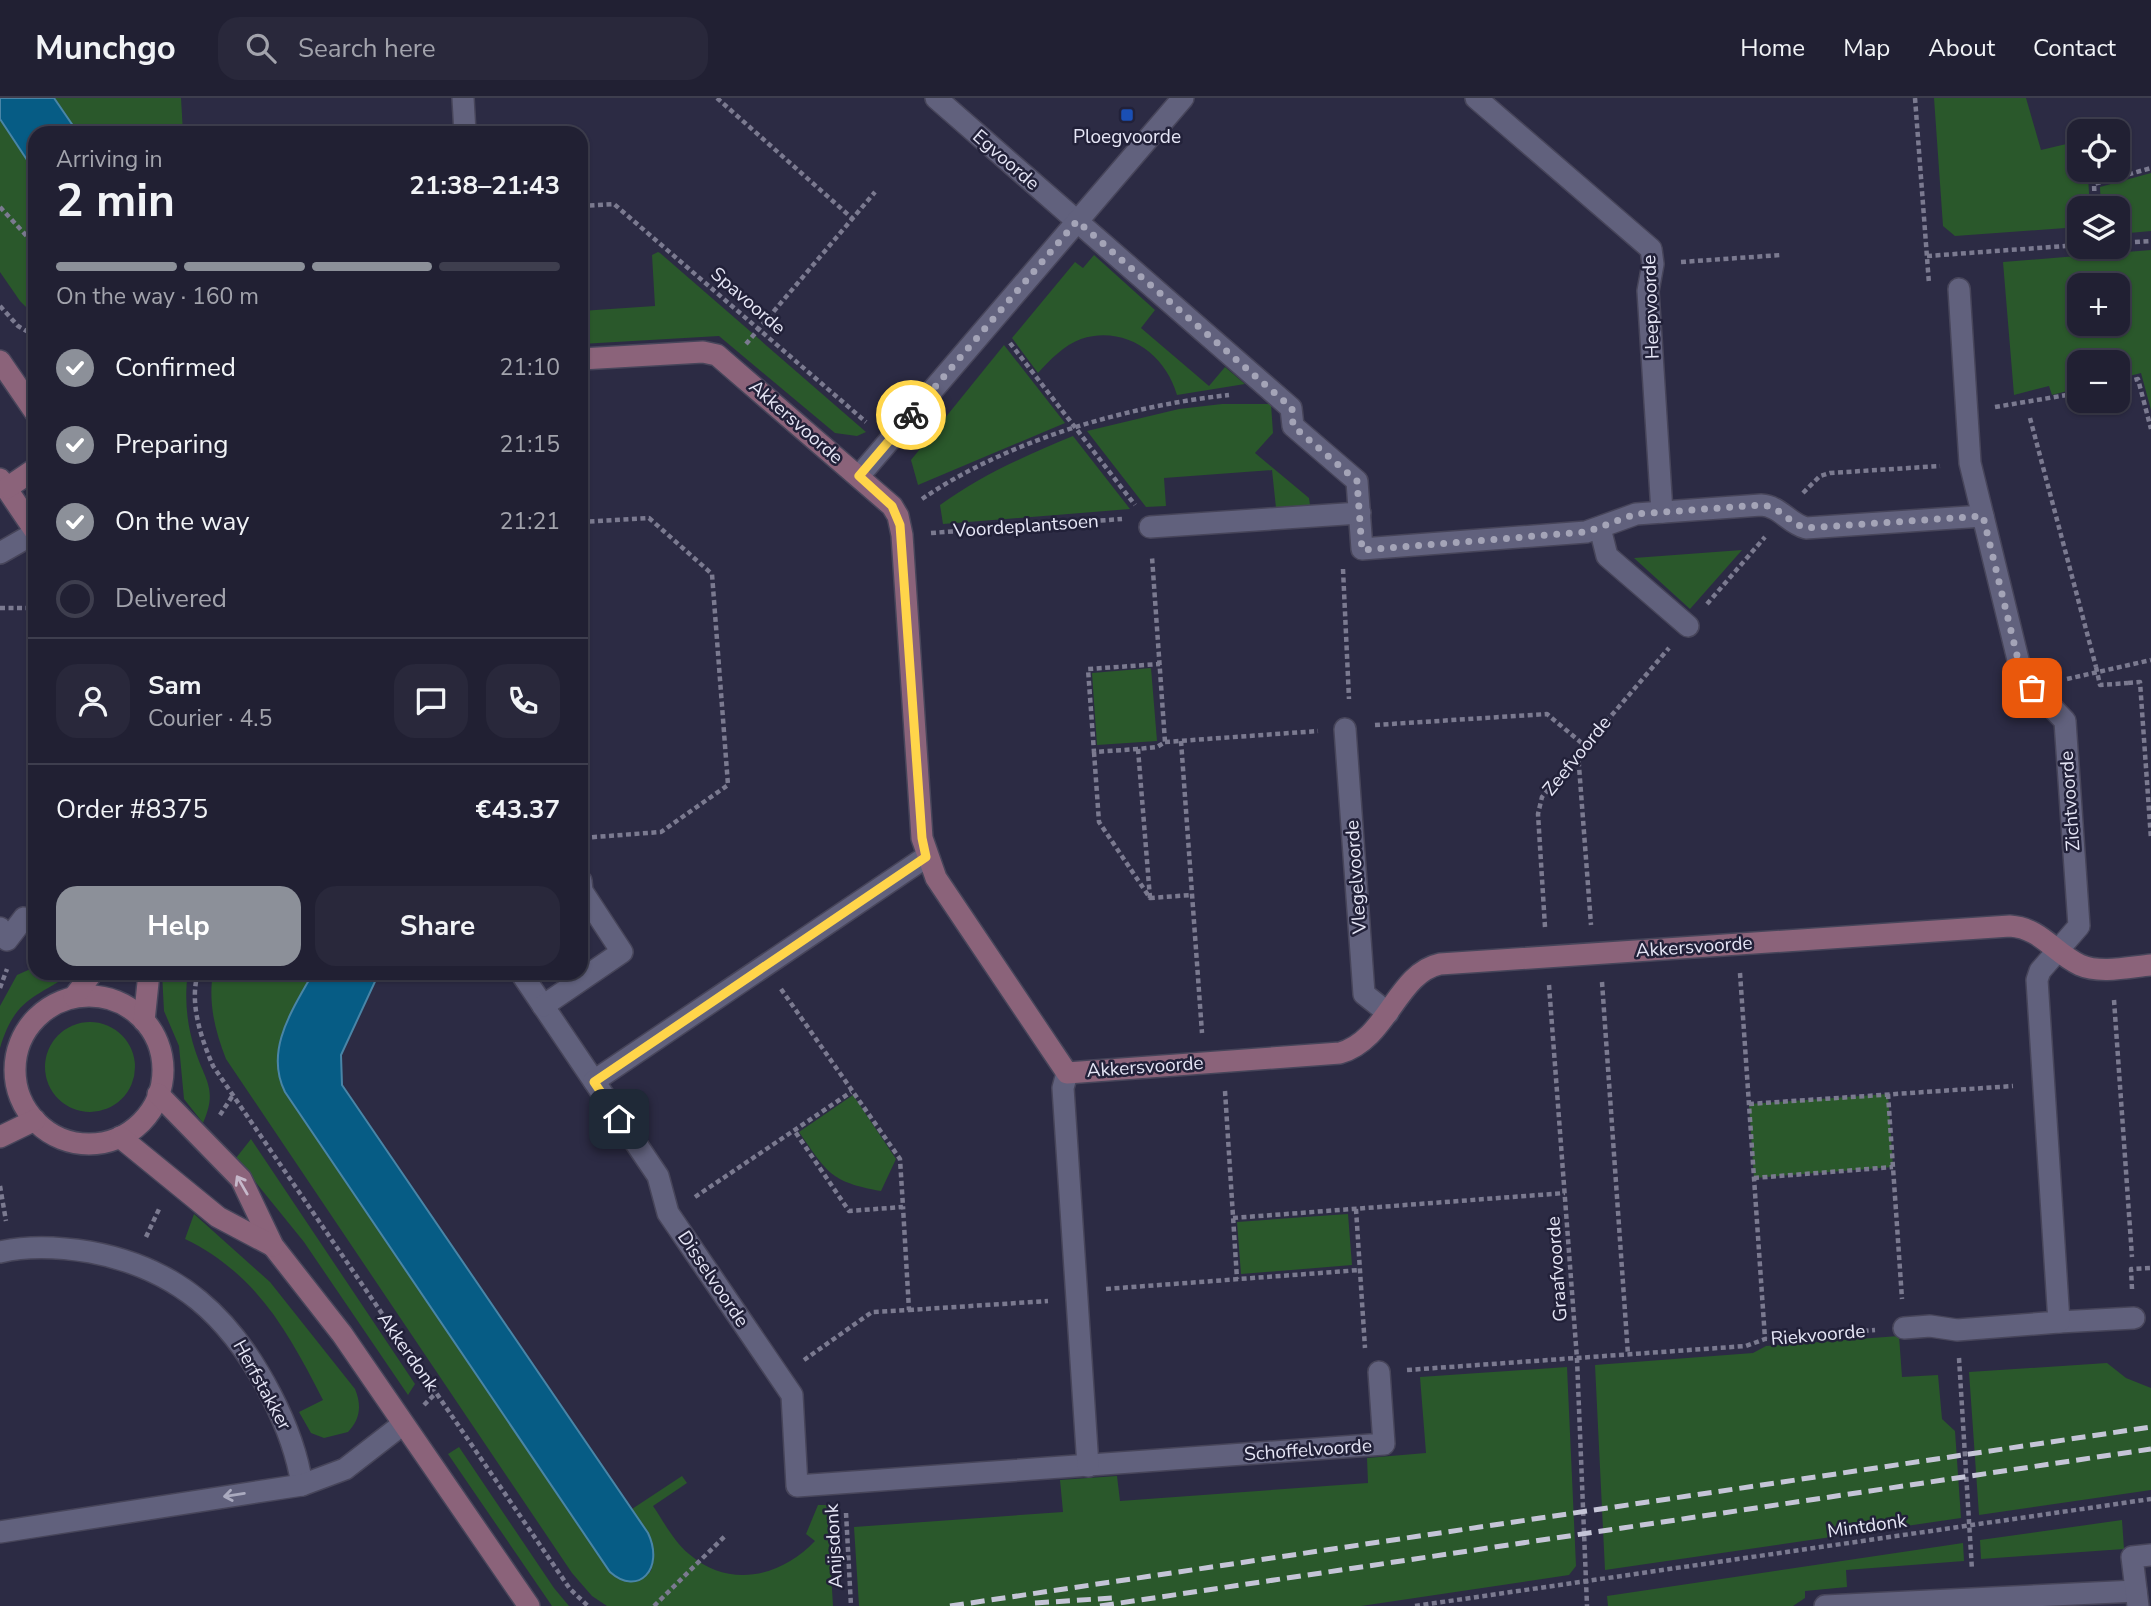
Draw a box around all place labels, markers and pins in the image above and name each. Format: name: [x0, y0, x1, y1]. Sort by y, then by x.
marker: Ploegvoorde: [1119, 107, 1135, 123]
place label: Ploegvoorde: [1073, 124, 1181, 150]
pin: [2002, 658, 2062, 718]
pin: [589, 1089, 649, 1149]

